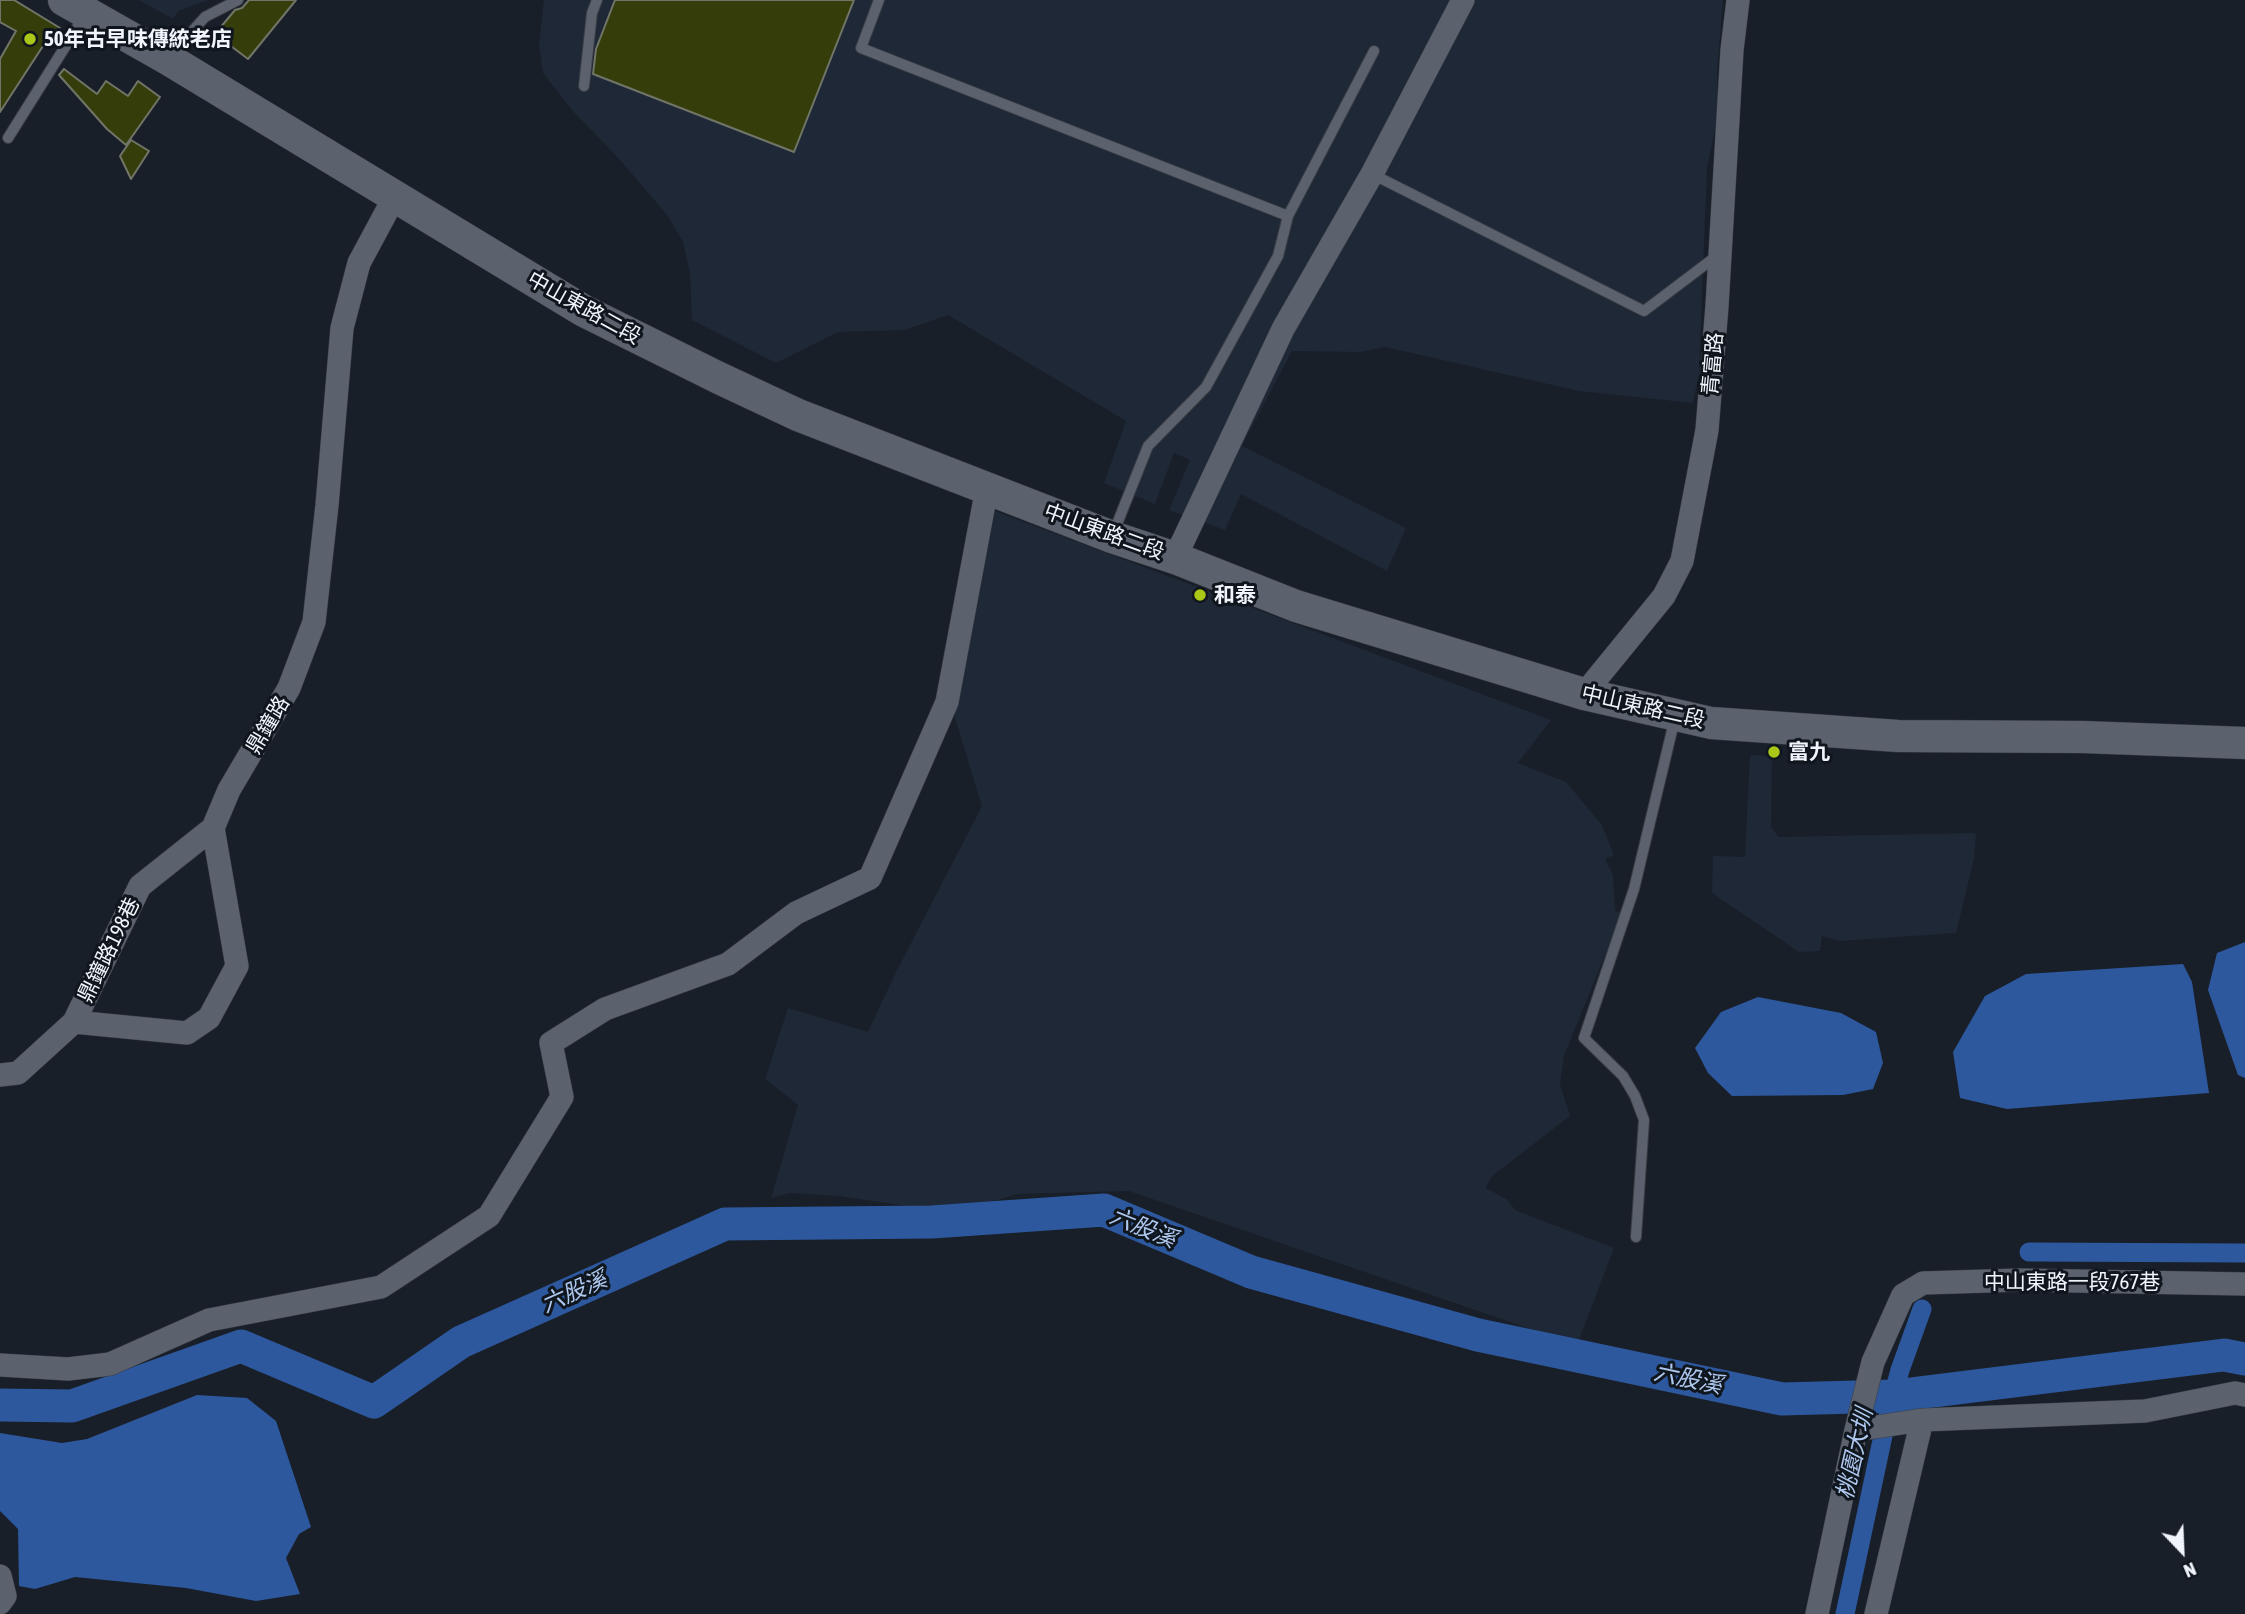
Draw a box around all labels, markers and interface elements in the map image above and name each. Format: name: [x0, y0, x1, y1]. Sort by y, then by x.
place label: 50年古早味傳統老店: [44, 26, 232, 52]
marker: 50年古早味傳統老店: [22, 31, 38, 47]
street label: 中山東路二段: [523, 266, 645, 350]
street label: 青富路: [1698, 332, 1728, 396]
street label: 中山東路二段: [1040, 499, 1168, 565]
place label: 和泰: [1214, 582, 1256, 608]
marker: 和泰: [1192, 587, 1208, 603]
street label: 中山東路二段: [1579, 681, 1707, 733]
street label: 鼎鐘路: [241, 692, 295, 758]
place label: 富九: [1788, 739, 1830, 765]
marker: 富九: [1766, 744, 1782, 760]
street label: 鼎鐘路198巷: [73, 893, 145, 1007]
water label: 六股溪: [1106, 1202, 1180, 1254]
water label: 六股溪: [537, 1265, 611, 1319]
street label: 中山東路一段767巷: [1984, 1269, 2160, 1295]
water label: 六股溪: [1651, 1358, 1725, 1400]
water label: 桃園大圳: [1831, 1406, 1879, 1502]
north arrow: [2147, 1516, 2217, 1586]
text: N: [2181, 1558, 2200, 1583]

